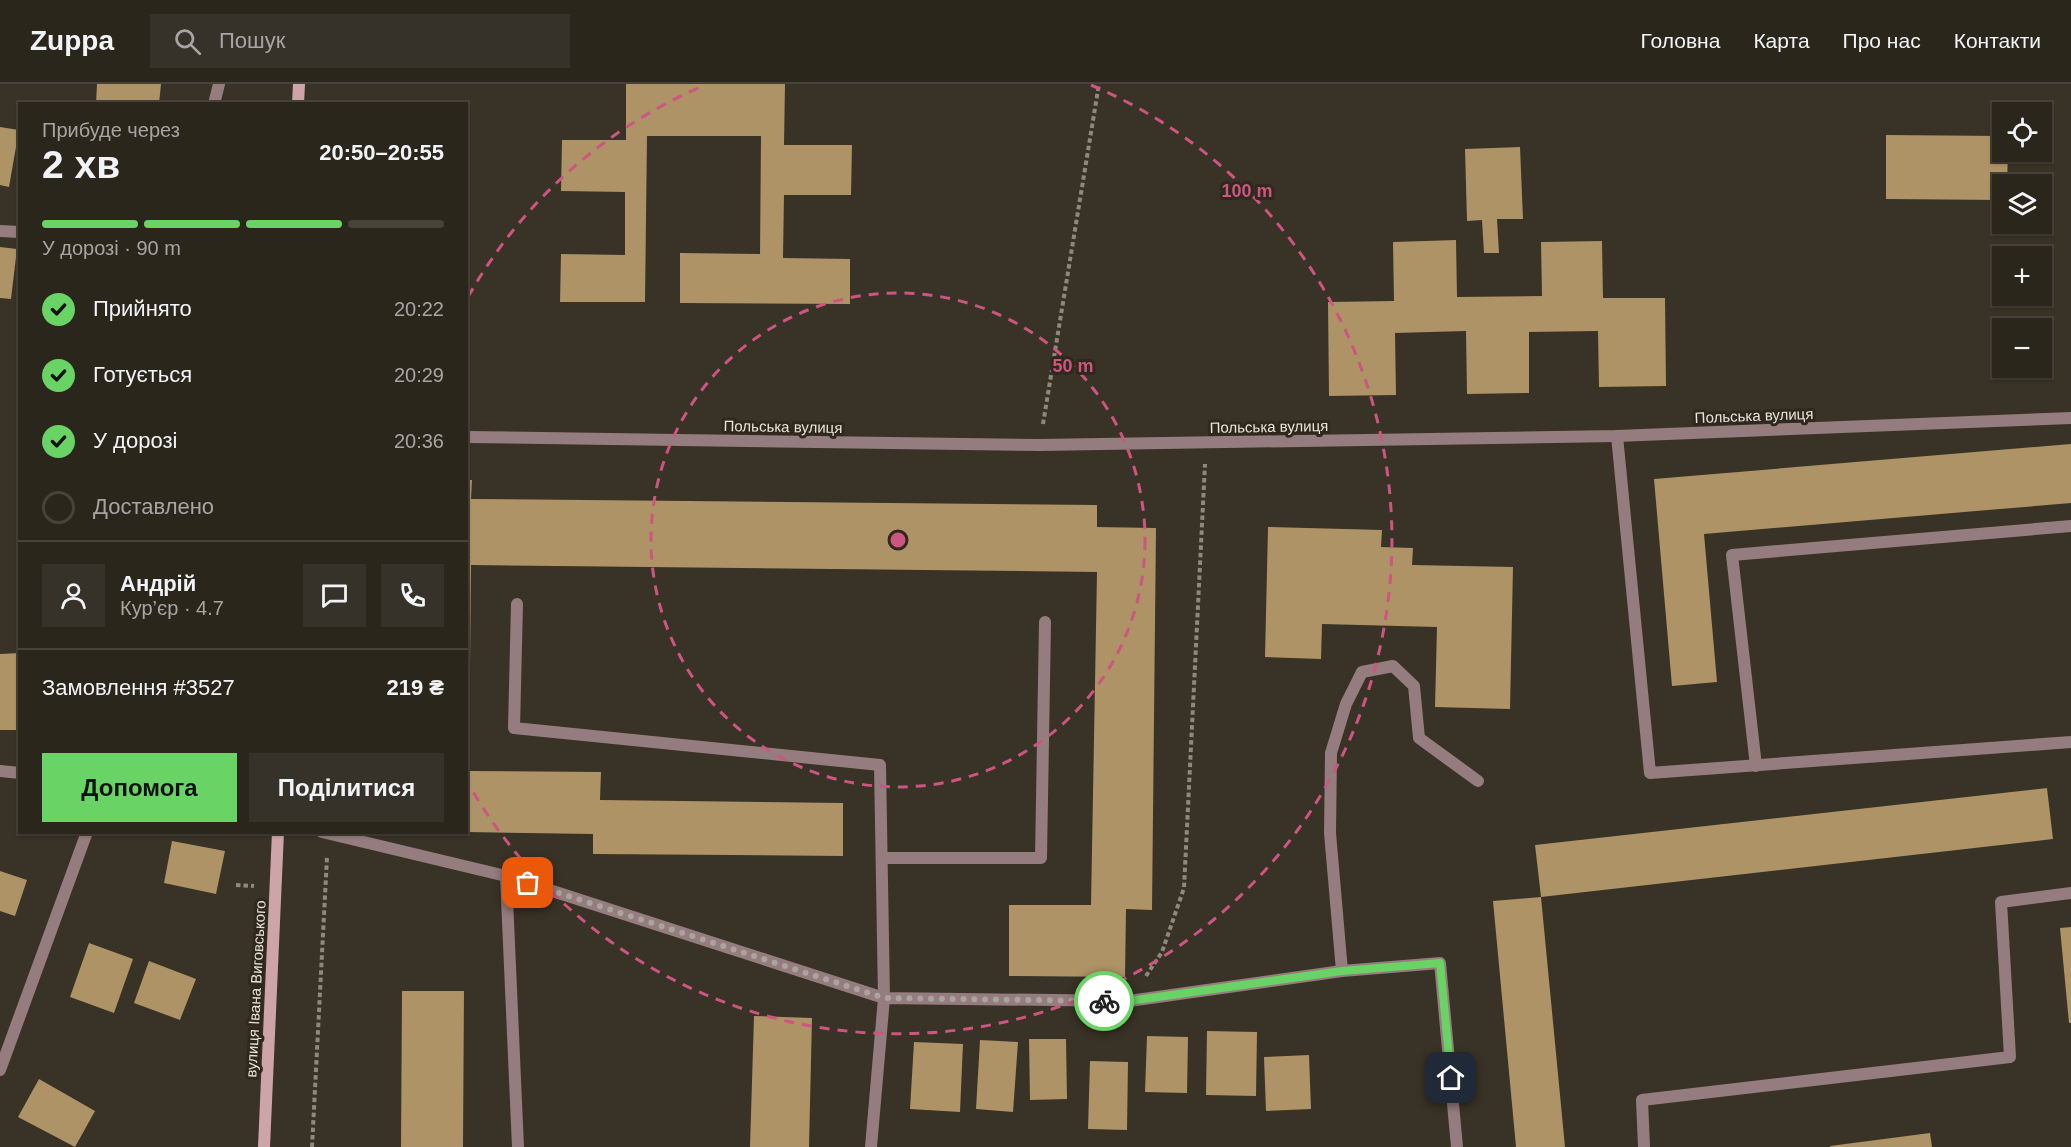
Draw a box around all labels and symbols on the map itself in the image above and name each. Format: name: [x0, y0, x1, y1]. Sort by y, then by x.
text: 100 m: [1221, 181, 1273, 201]
text: 50 m: [1052, 356, 1094, 376]
street label: Польська вулиця: [1694, 405, 1814, 426]
street label: Польська вулиця: [724, 417, 843, 436]
street label: Польська вулиця: [1209, 417, 1328, 436]
centre of rings: [888, 530, 908, 550]
pin: [502, 857, 553, 908]
street label: вулиця Івана Виговського: [242, 900, 269, 1078]
courier: [1074, 971, 1134, 1031]
pin: [1425, 1052, 1476, 1103]

